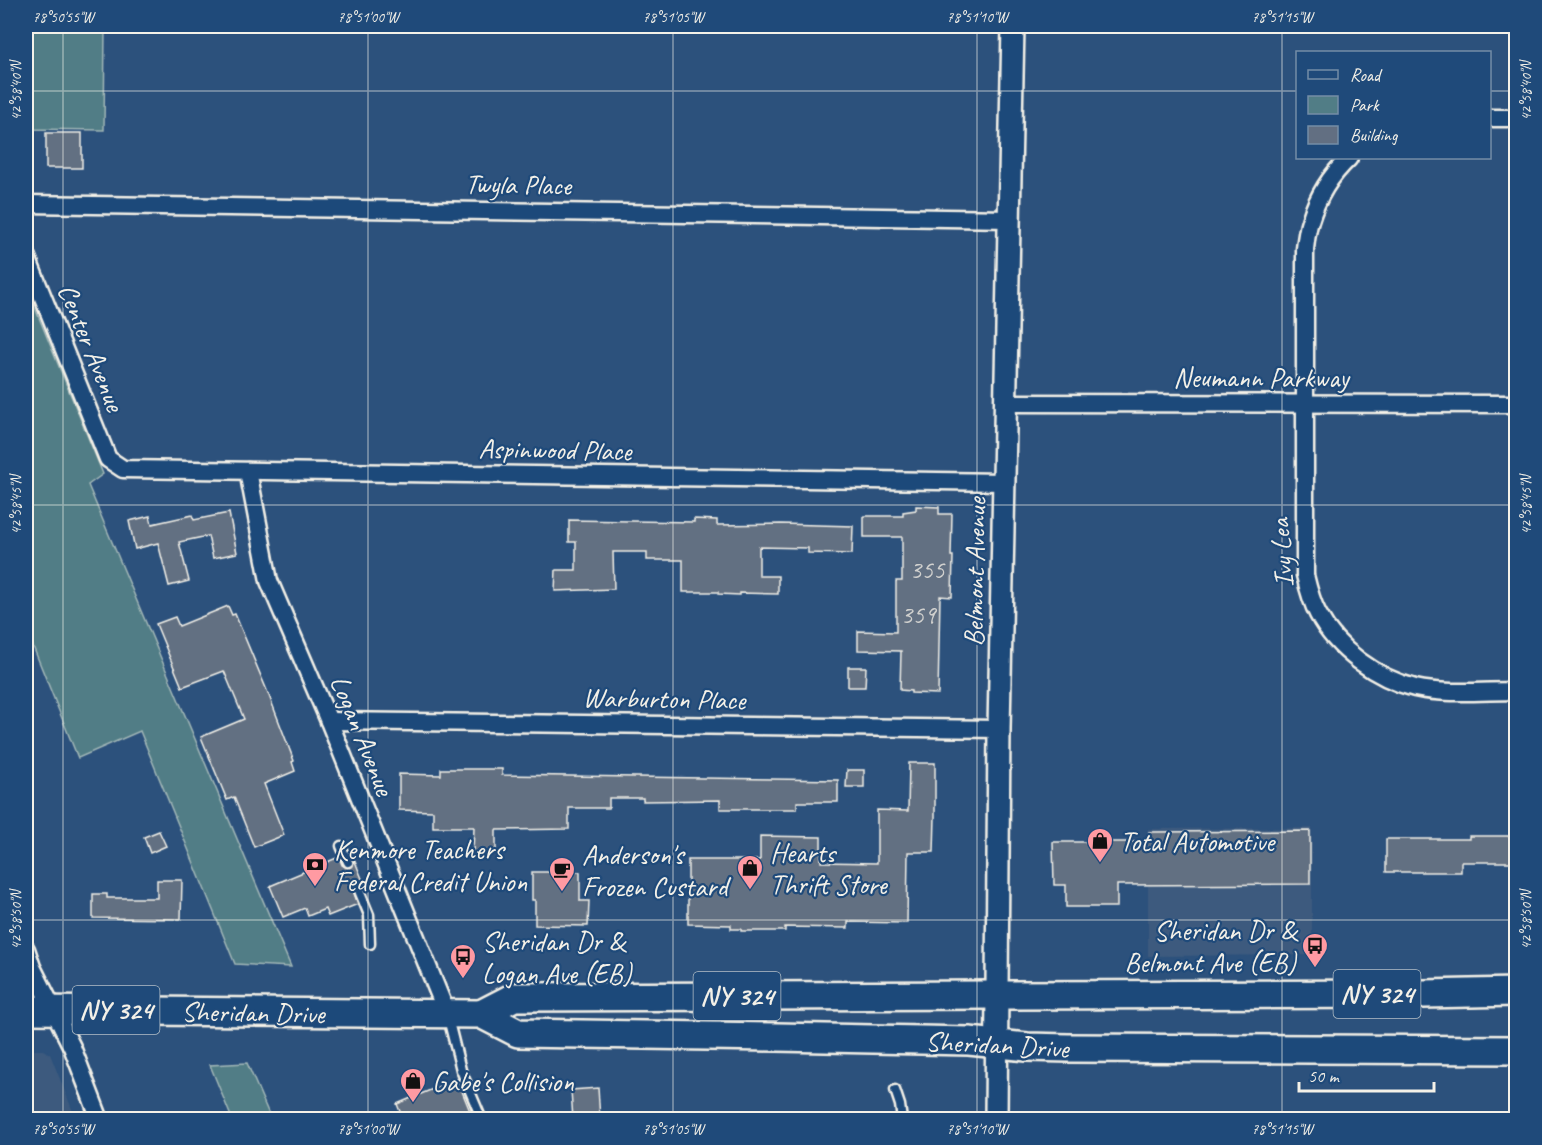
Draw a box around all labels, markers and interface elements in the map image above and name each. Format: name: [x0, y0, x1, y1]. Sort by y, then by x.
text: 78°50'55"W: [33, 8, 97, 27]
text: 78°51'00"W: [338, 8, 402, 27]
text: 78°51'05"W: [643, 8, 707, 27]
text: 78°51'10"W: [947, 8, 1011, 27]
text: 78°51'15"W: [1252, 8, 1316, 27]
legend: [1296, 51, 1491, 159]
text: 42°58'40"N: [7, 58, 26, 121]
text: 42°58'40"N: [1517, 58, 1536, 121]
text: Road: [1350, 64, 1383, 86]
text: Park: [1350, 94, 1380, 116]
text: Building: [1350, 124, 1399, 146]
street label: Twyla Place: [465, 166, 573, 203]
street label: Center Avenue: [50, 278, 134, 418]
street label: Neumann Parkway: [1173, 360, 1351, 395]
street label: Aspinwood Place: [478, 431, 634, 468]
text: 42°58'45"N: [7, 472, 26, 535]
text: 42°58'45"N: [1517, 472, 1536, 535]
street label: Belmont Avenue: [956, 495, 993, 647]
street label: Ivy Lea: [1262, 516, 1301, 588]
house number: 355: [909, 553, 946, 586]
house number: 359: [900, 598, 938, 631]
street label: Logan Avenue: [323, 670, 403, 802]
street label: Warburton Place: [582, 680, 747, 717]
place label: Total Automotive: [1120, 824, 1276, 859]
shop icon: Total Automotive: [1085, 826, 1115, 864]
place label: Kenmore Teachers Federal Credit Union: [334, 832, 527, 899]
place label: Hearts Thrift Store: [770, 835, 889, 902]
place label: Anderson's Frozen Custard: [582, 837, 731, 904]
bank icon: Kenmore Teachers Federal Credit Union: [300, 850, 330, 888]
shop icon: Hearts Thrift Store: [735, 853, 765, 891]
cafe icon: Anderson's Frozen Custard: [547, 855, 577, 893]
text: 42°58'50"N: [7, 887, 26, 950]
text: 42°58'50"N: [1517, 887, 1536, 950]
place label: Sheridan Dr & Belmont Ave (EB): [1125, 913, 1299, 980]
place label: Sheridan Dr & Logan Ave (EB): [482, 924, 633, 991]
bus stop icon: Sheridan Dr & Belmont Ave (EB): [1300, 931, 1330, 969]
bus stop icon: Sheridan Dr & Logan Ave (EB): [448, 942, 478, 980]
road number: NY 324: [1334, 970, 1420, 1018]
road number: NY 324: [694, 972, 780, 1020]
road number: NY 324: [72, 986, 160, 1034]
street label: Sheridan Drive: [181, 994, 327, 1031]
street label: Sheridan Drive: [924, 1023, 1071, 1066]
scale bar: [1299, 1055, 1434, 1093]
place label: Gabe's Collision: [432, 1064, 574, 1099]
text: 50 m: [1308, 1065, 1341, 1087]
shop icon: Gabe's Collision: [398, 1066, 428, 1104]
text: 78°50'55"W: [33, 1120, 97, 1139]
text: 78°51'00"W: [338, 1120, 402, 1139]
text: 78°51'05"W: [643, 1120, 707, 1139]
text: 78°51'10"W: [947, 1120, 1011, 1139]
text: 78°51'15"W: [1252, 1120, 1316, 1139]

